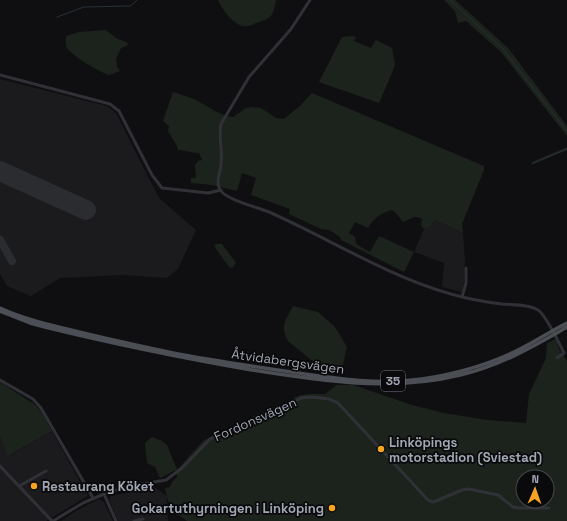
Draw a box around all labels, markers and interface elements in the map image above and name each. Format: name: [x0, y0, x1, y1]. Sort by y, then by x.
street label: Åtvidabergsvägen: [230, 345, 345, 378]
road number: 35: [381, 371, 405, 391]
street label: Fordonsvägen: [211, 394, 299, 445]
place label: Linköpings motorstadion (Sviestad): [389, 434, 542, 466]
marker: Linköpings motorstadion (Sviestad): [376, 444, 386, 454]
north arrow: [515, 469, 555, 509]
text: N: [531, 472, 539, 486]
place label: Restaurang Köket: [42, 478, 154, 495]
marker: Restaurang Köket: [29, 481, 39, 491]
place label: Gokartuthyrningen i Linköping: [132, 500, 324, 517]
marker: Gokartuthyrningen i Linköping: [327, 503, 337, 513]

